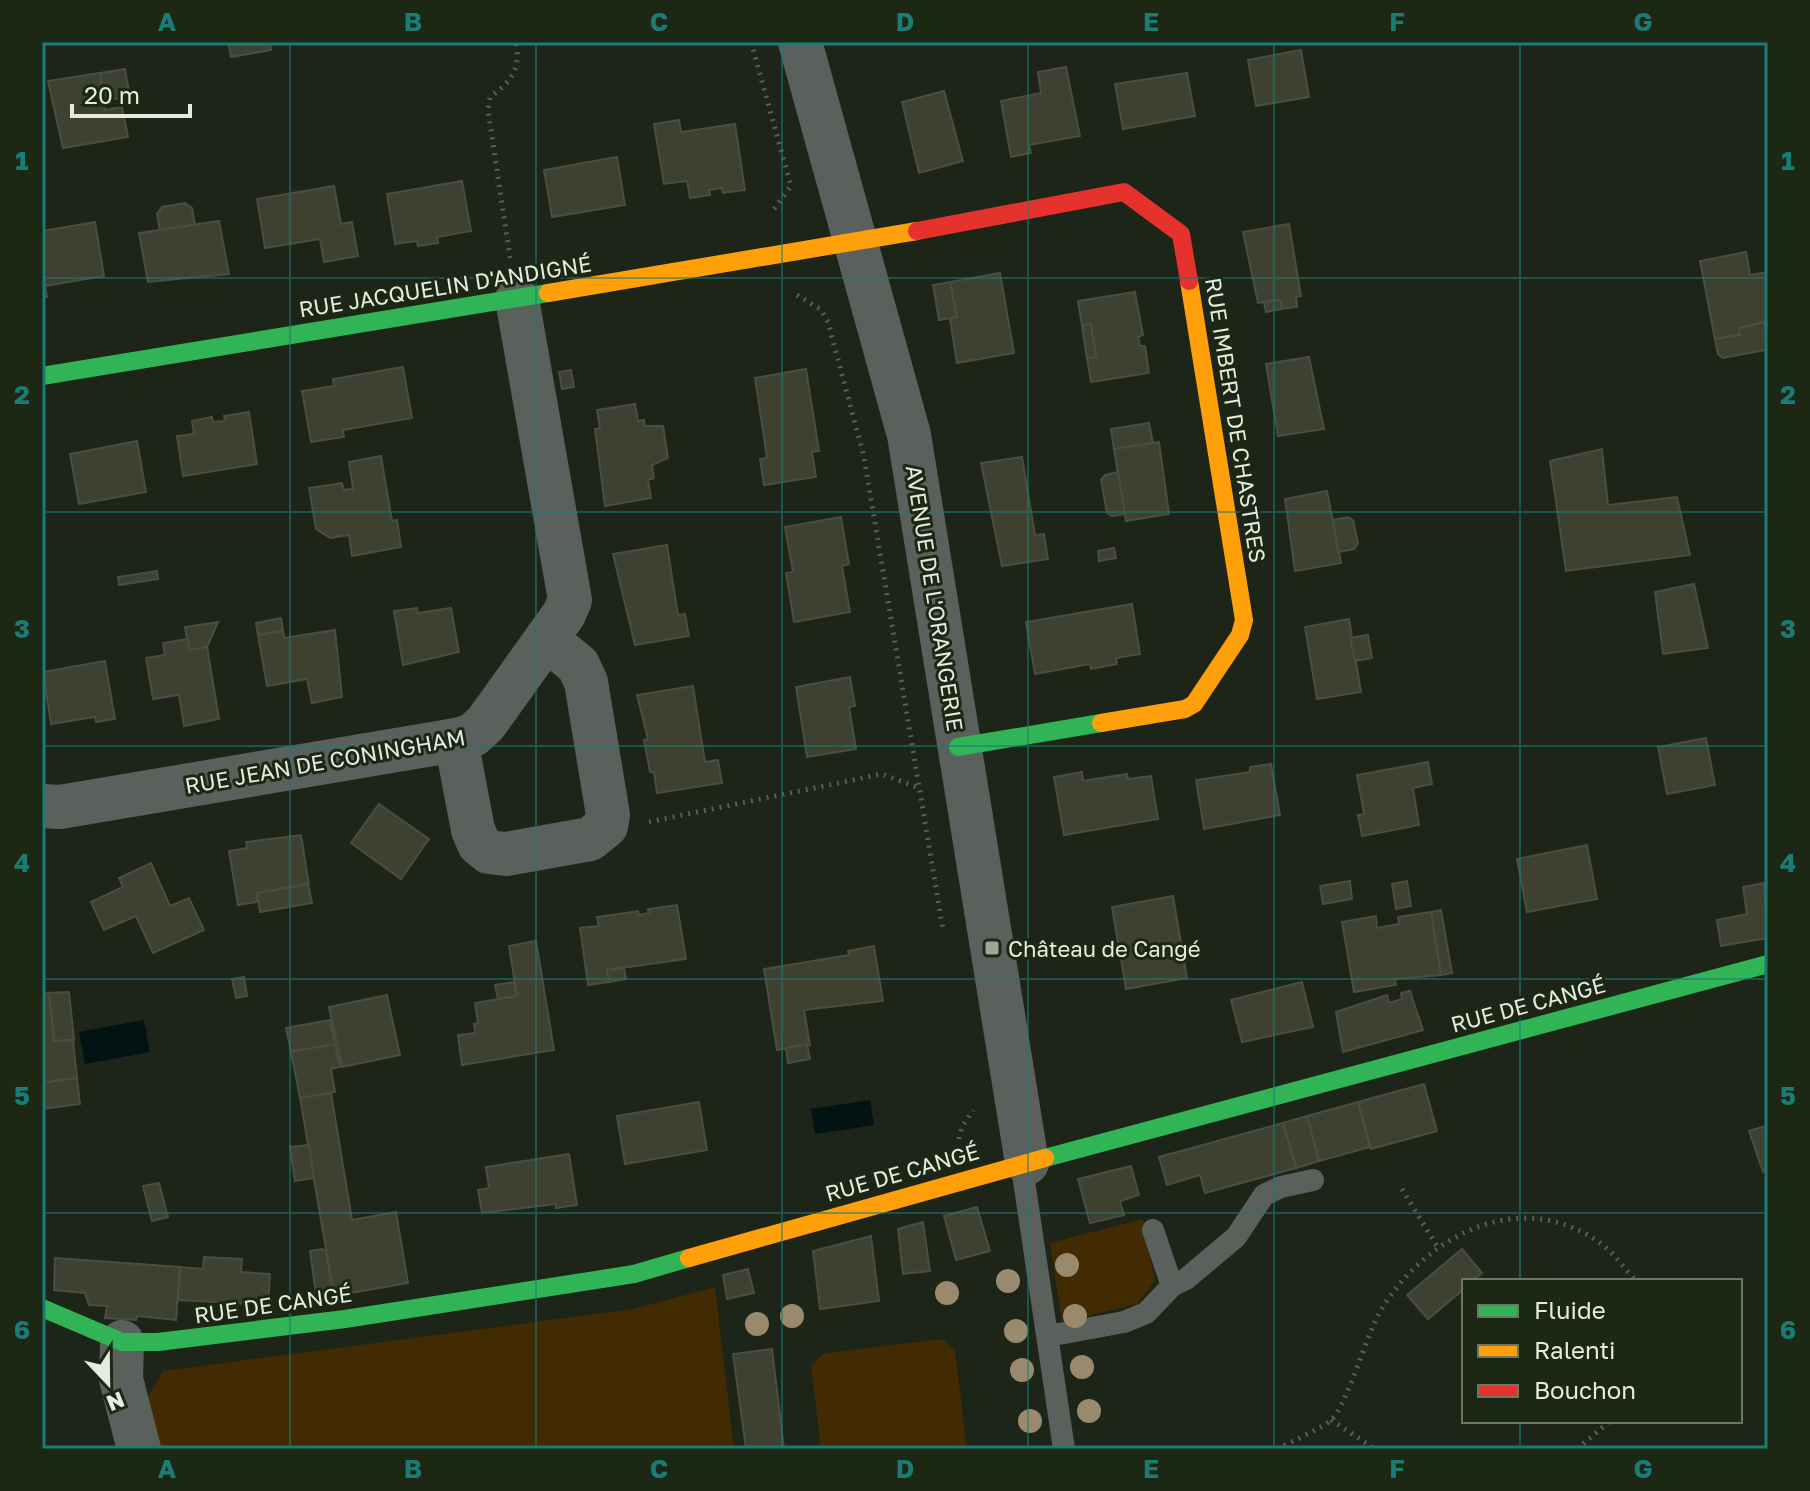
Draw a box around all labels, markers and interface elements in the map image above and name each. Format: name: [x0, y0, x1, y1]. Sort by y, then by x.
text: A: [158, 6, 177, 37]
text: B: [404, 6, 422, 37]
text: C: [650, 6, 668, 37]
text: D: [896, 6, 914, 37]
text: E: [1143, 6, 1159, 37]
text: F: [1389, 6, 1405, 37]
text: G: [1633, 6, 1653, 37]
scale bar: [72, 68, 190, 118]
text: 20 m: [84, 80, 140, 109]
text: 1: [15, 145, 29, 176]
text: 1: [1781, 145, 1795, 176]
street label: RUE JACQUELIN D'ANDIGNÉ: [297, 250, 593, 322]
street label: RUE IMBERT DE CHASTRES: [1200, 276, 1272, 564]
text: 2: [14, 379, 30, 410]
text: 2: [1780, 379, 1796, 410]
street label: AVENUE DE L'ORANGERIE: [901, 463, 969, 733]
text: 3: [14, 613, 30, 644]
text: 3: [1780, 613, 1796, 644]
street label: RUE JEAN DE CONINGHAM: [183, 723, 467, 799]
text: 4: [14, 847, 30, 878]
text: 4: [1780, 847, 1796, 878]
place label: Château de Cangé: [1008, 935, 1201, 962]
marker: Château de Cangé: [983, 939, 1001, 957]
street label: RUE DE CANGÉ: [1448, 970, 1608, 1038]
text: 5: [14, 1080, 30, 1111]
text: 5: [1780, 1080, 1796, 1111]
street label: RUE DE CANGÉ: [822, 1137, 982, 1207]
legend: [1462, 1279, 1742, 1423]
street label: RUE DE CANGÉ: [192, 1280, 354, 1328]
text: Fluide: [1534, 1295, 1606, 1324]
text: 6: [14, 1314, 30, 1345]
text: 6: [1780, 1314, 1796, 1345]
text: Ralenti: [1534, 1335, 1616, 1364]
north arrow: [68, 1343, 148, 1423]
text: Bouchon: [1534, 1375, 1636, 1404]
text: N: [103, 1386, 128, 1418]
text: A: [158, 1453, 177, 1484]
text: B: [404, 1453, 422, 1484]
text: C: [650, 1453, 668, 1484]
text: D: [896, 1453, 914, 1484]
text: E: [1143, 1453, 1159, 1484]
text: F: [1389, 1453, 1405, 1484]
text: G: [1633, 1453, 1653, 1484]

